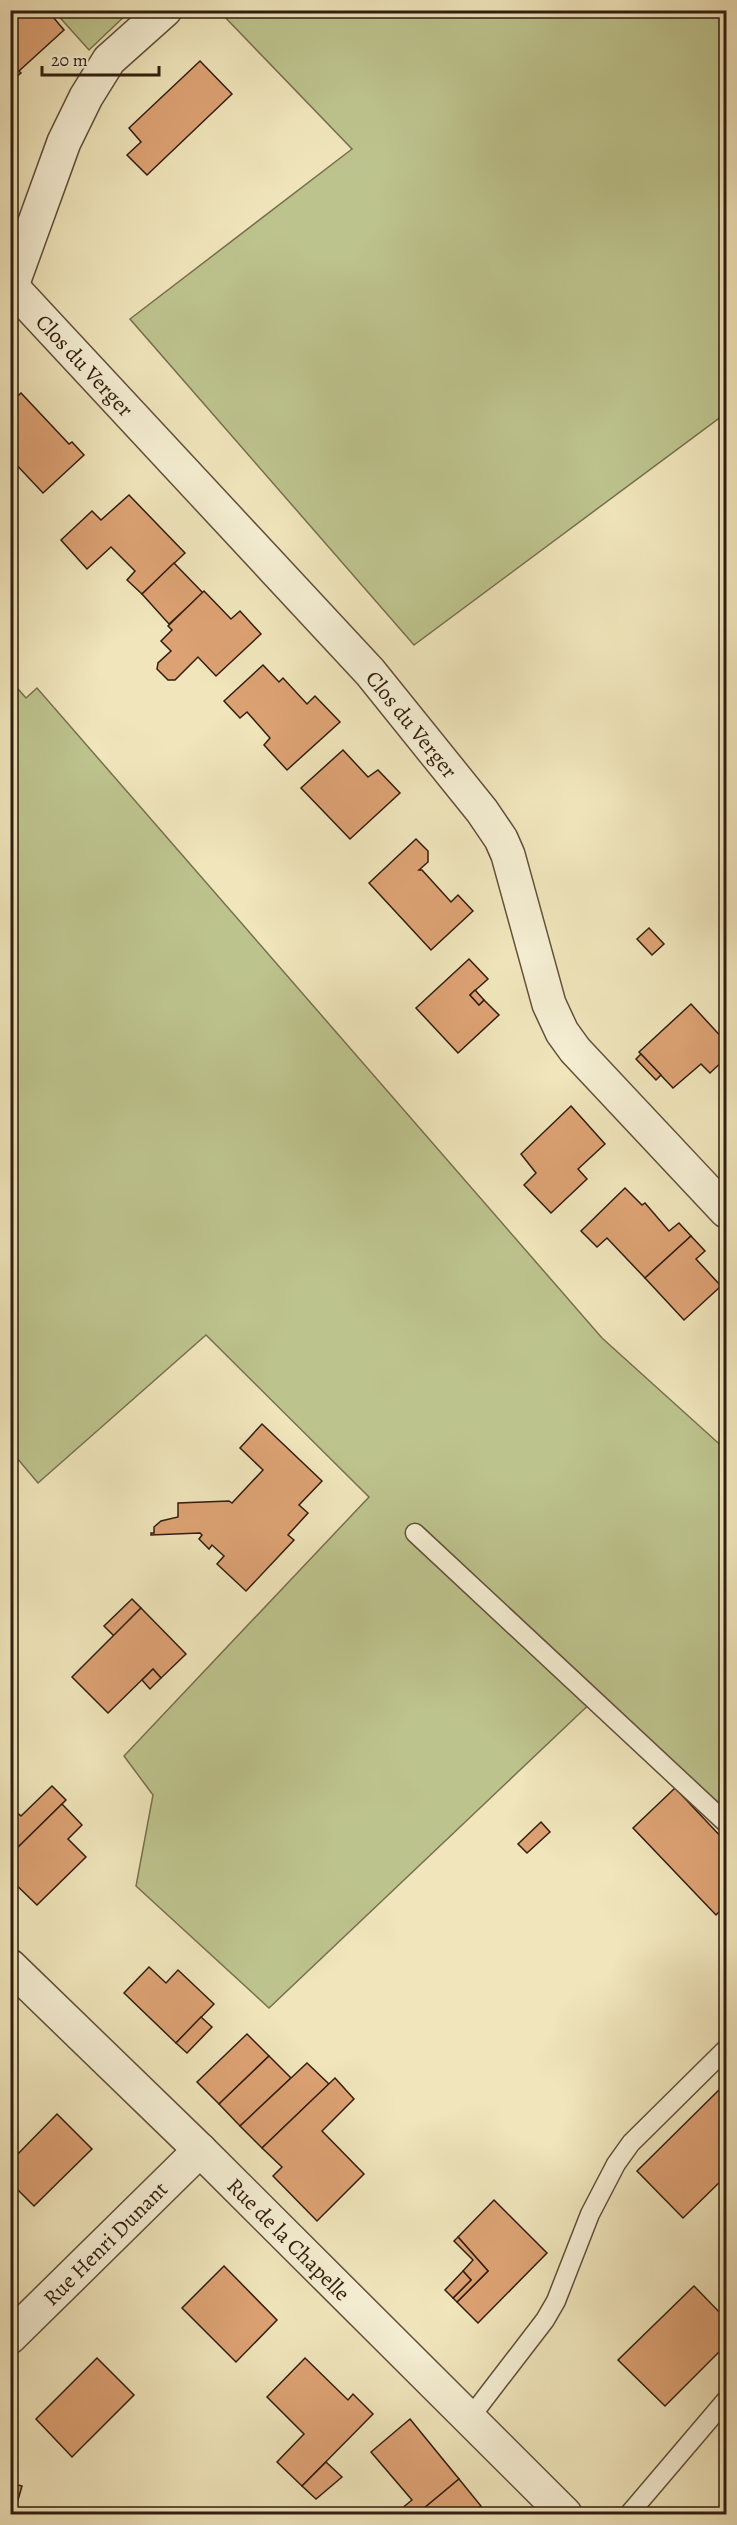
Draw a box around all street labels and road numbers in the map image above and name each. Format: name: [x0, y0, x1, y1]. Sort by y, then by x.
street label: Clos du Verger: [29, 308, 140, 424]
street label: Clos du Verger: [358, 664, 464, 785]
street label: Rue de la Chapelle: [220, 2172, 356, 2308]
street label: Rue Henri Dunant: [37, 2175, 175, 2313]

